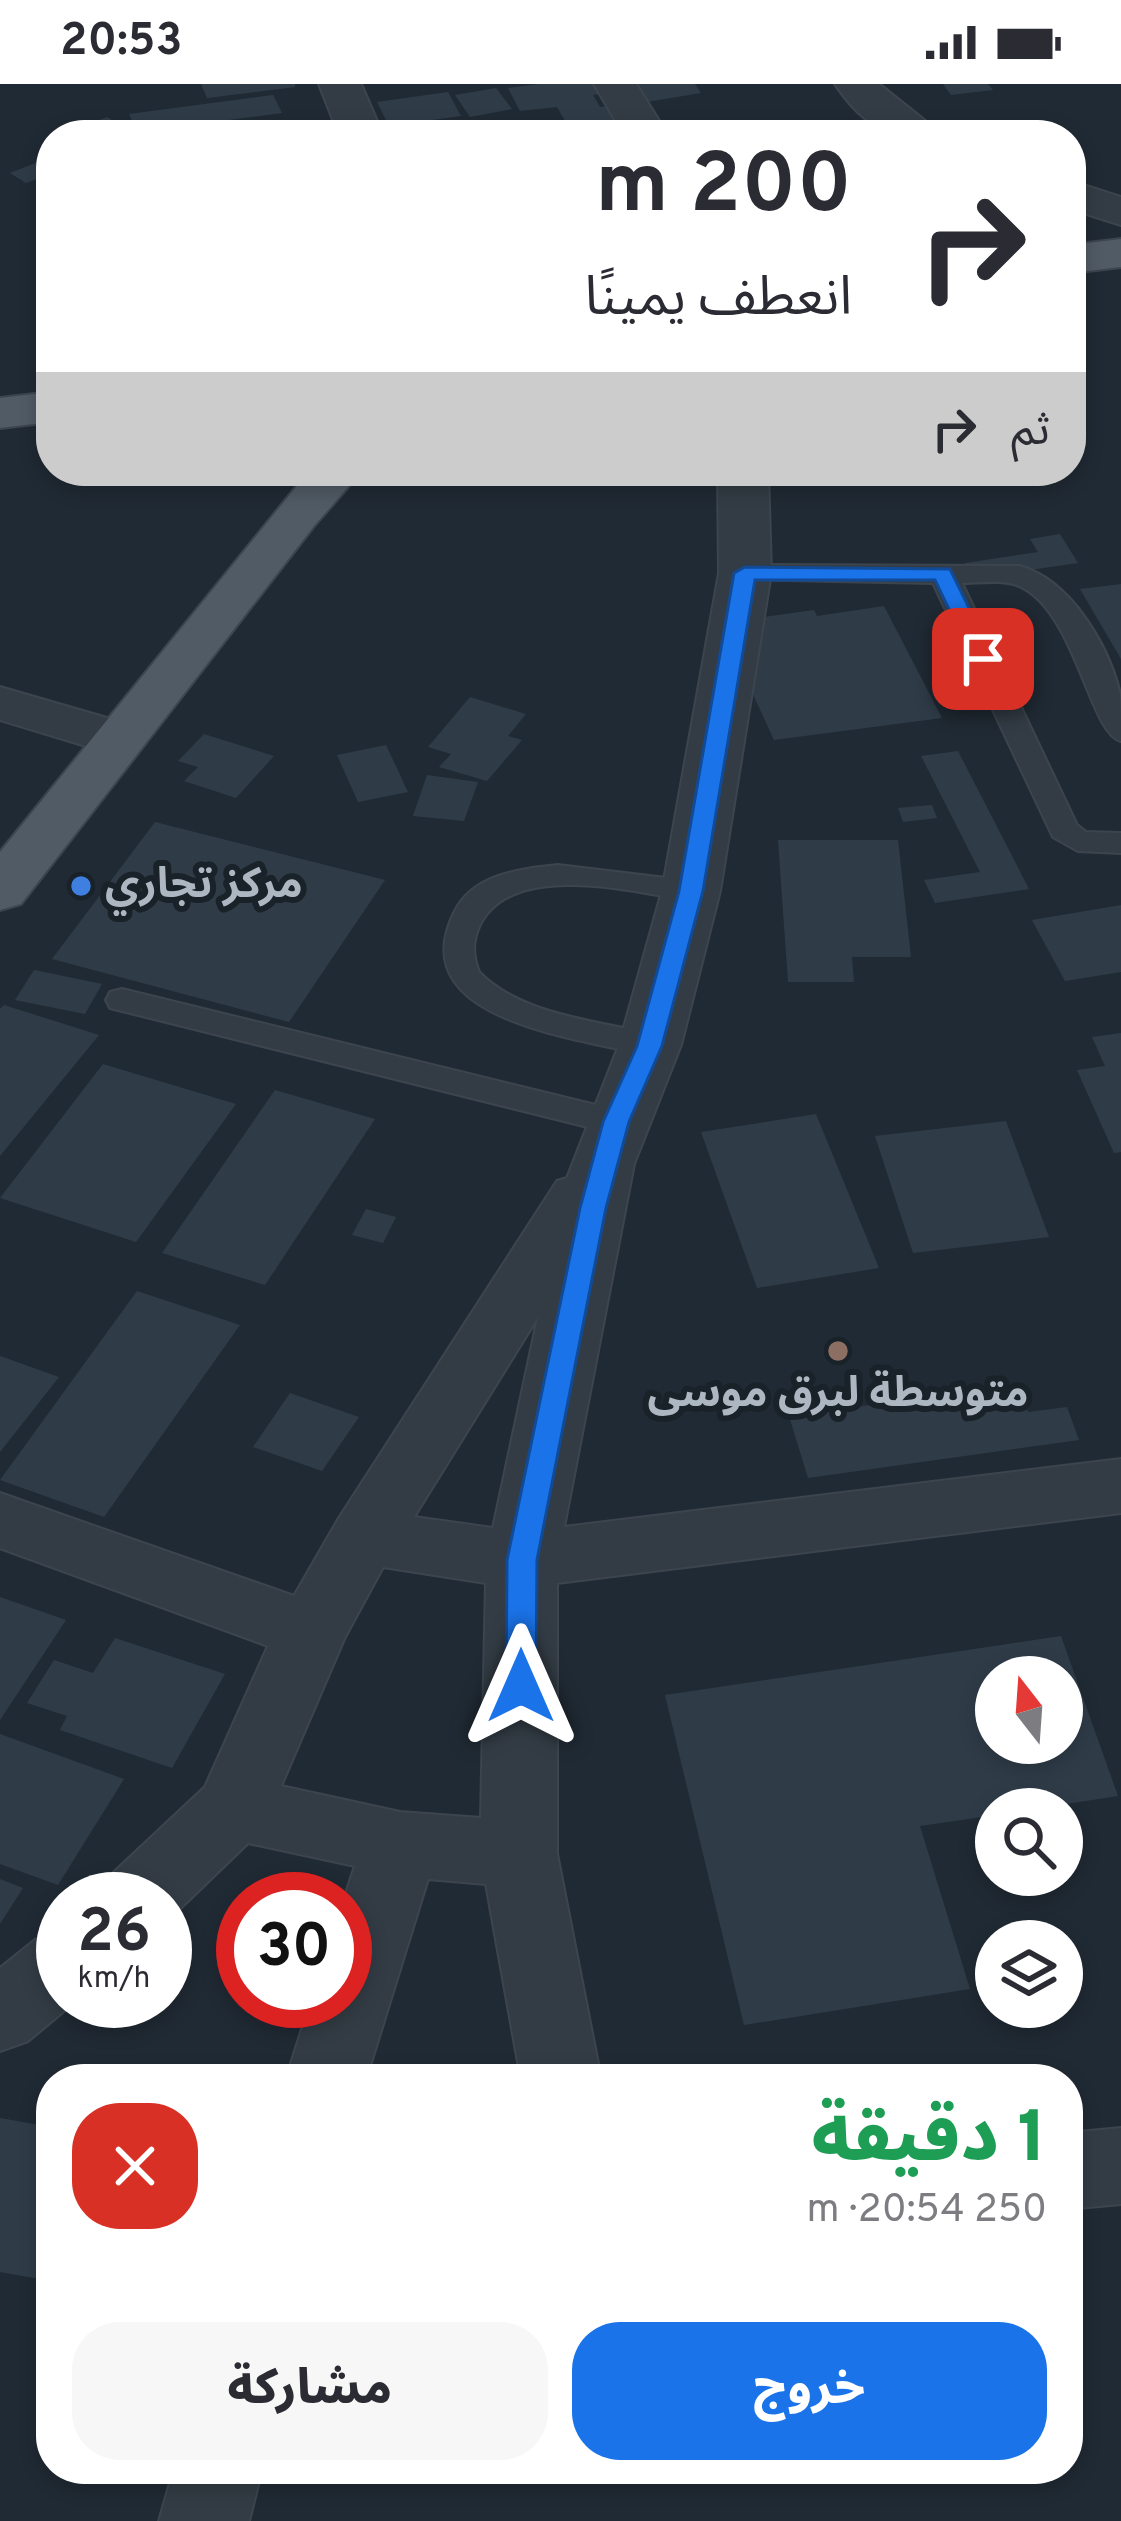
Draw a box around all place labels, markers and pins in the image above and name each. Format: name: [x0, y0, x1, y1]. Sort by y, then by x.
pin: [932, 608, 1034, 710]
place label: مركز تجاري: [105, 860, 303, 916]
marker: مركز تجاري: [68, 873, 94, 899]
marker: متوسطة لبرق موسى: [825, 1338, 851, 1364]
place label: متوسطة لبرق موسى: [647, 1369, 1029, 1422]

